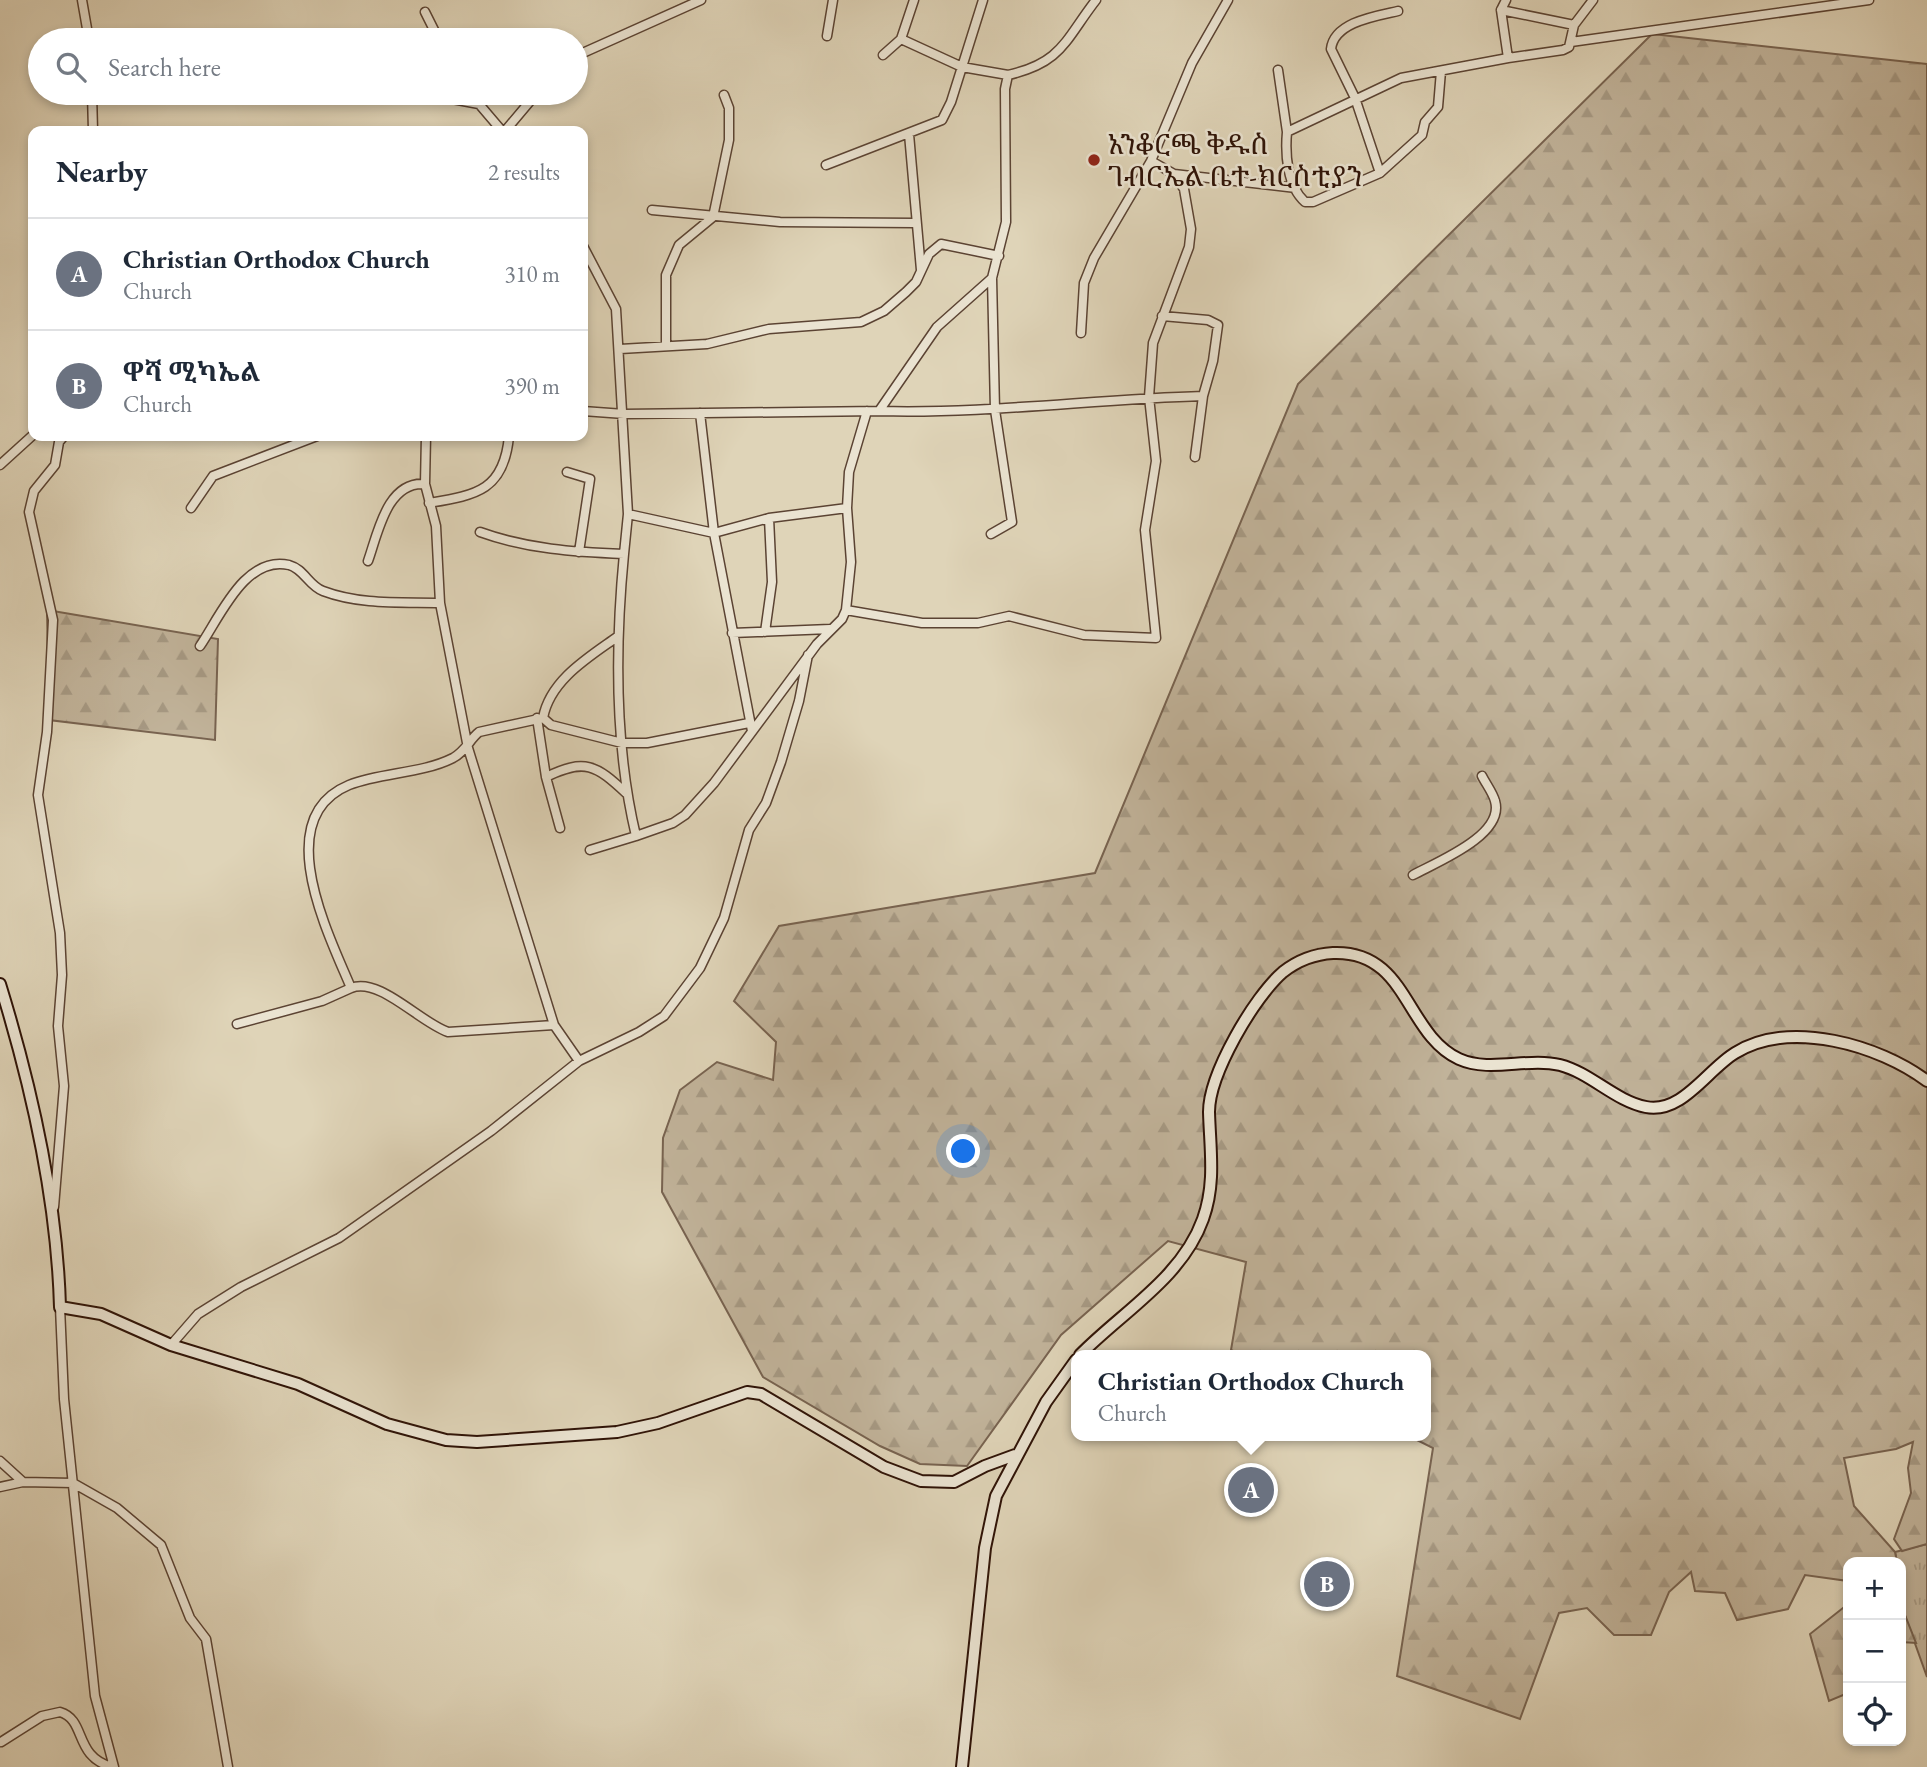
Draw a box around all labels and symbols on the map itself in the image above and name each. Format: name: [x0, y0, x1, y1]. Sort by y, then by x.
place label: አንቆርጫ ቅዱስ ገብርኤል ቤተ-ክርስቲያን: [1108, 126, 1363, 194]
marker: አንቆርጫ ቅዱስ ገብርኤል ቤተ-ክርስቲያን: [1086, 152, 1102, 168]
your location: [946, 1134, 980, 1168]
pin: A: [1228, 1464, 1274, 1516]
pin: B: [1304, 1558, 1350, 1610]

